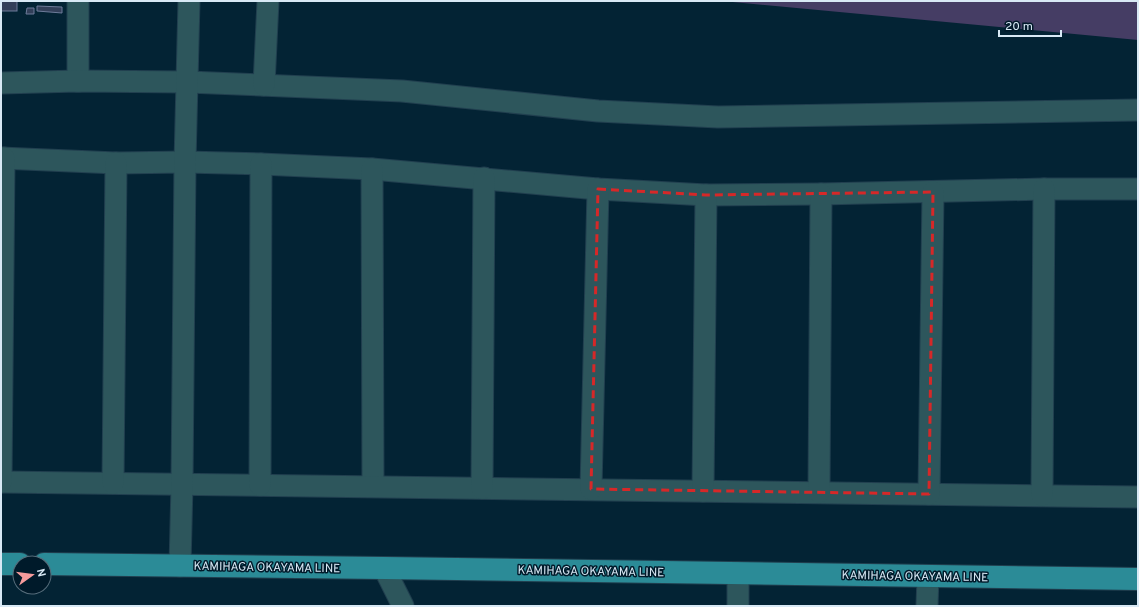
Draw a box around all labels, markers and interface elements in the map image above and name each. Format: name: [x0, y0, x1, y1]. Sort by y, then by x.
scale bar: [999, 12, 1061, 38]
text: 20 m: [1005, 19, 1033, 35]
north arrow: [12, 555, 52, 595]
street label: KAMIHAGA OKAYAMA LINE: [193, 559, 340, 577]
street label: KAMIHAGA OKAYAMA LINE: [517, 563, 664, 581]
text: N: [33, 567, 48, 578]
street label: KAMIHAGA OKAYAMA LINE: [841, 568, 988, 586]

